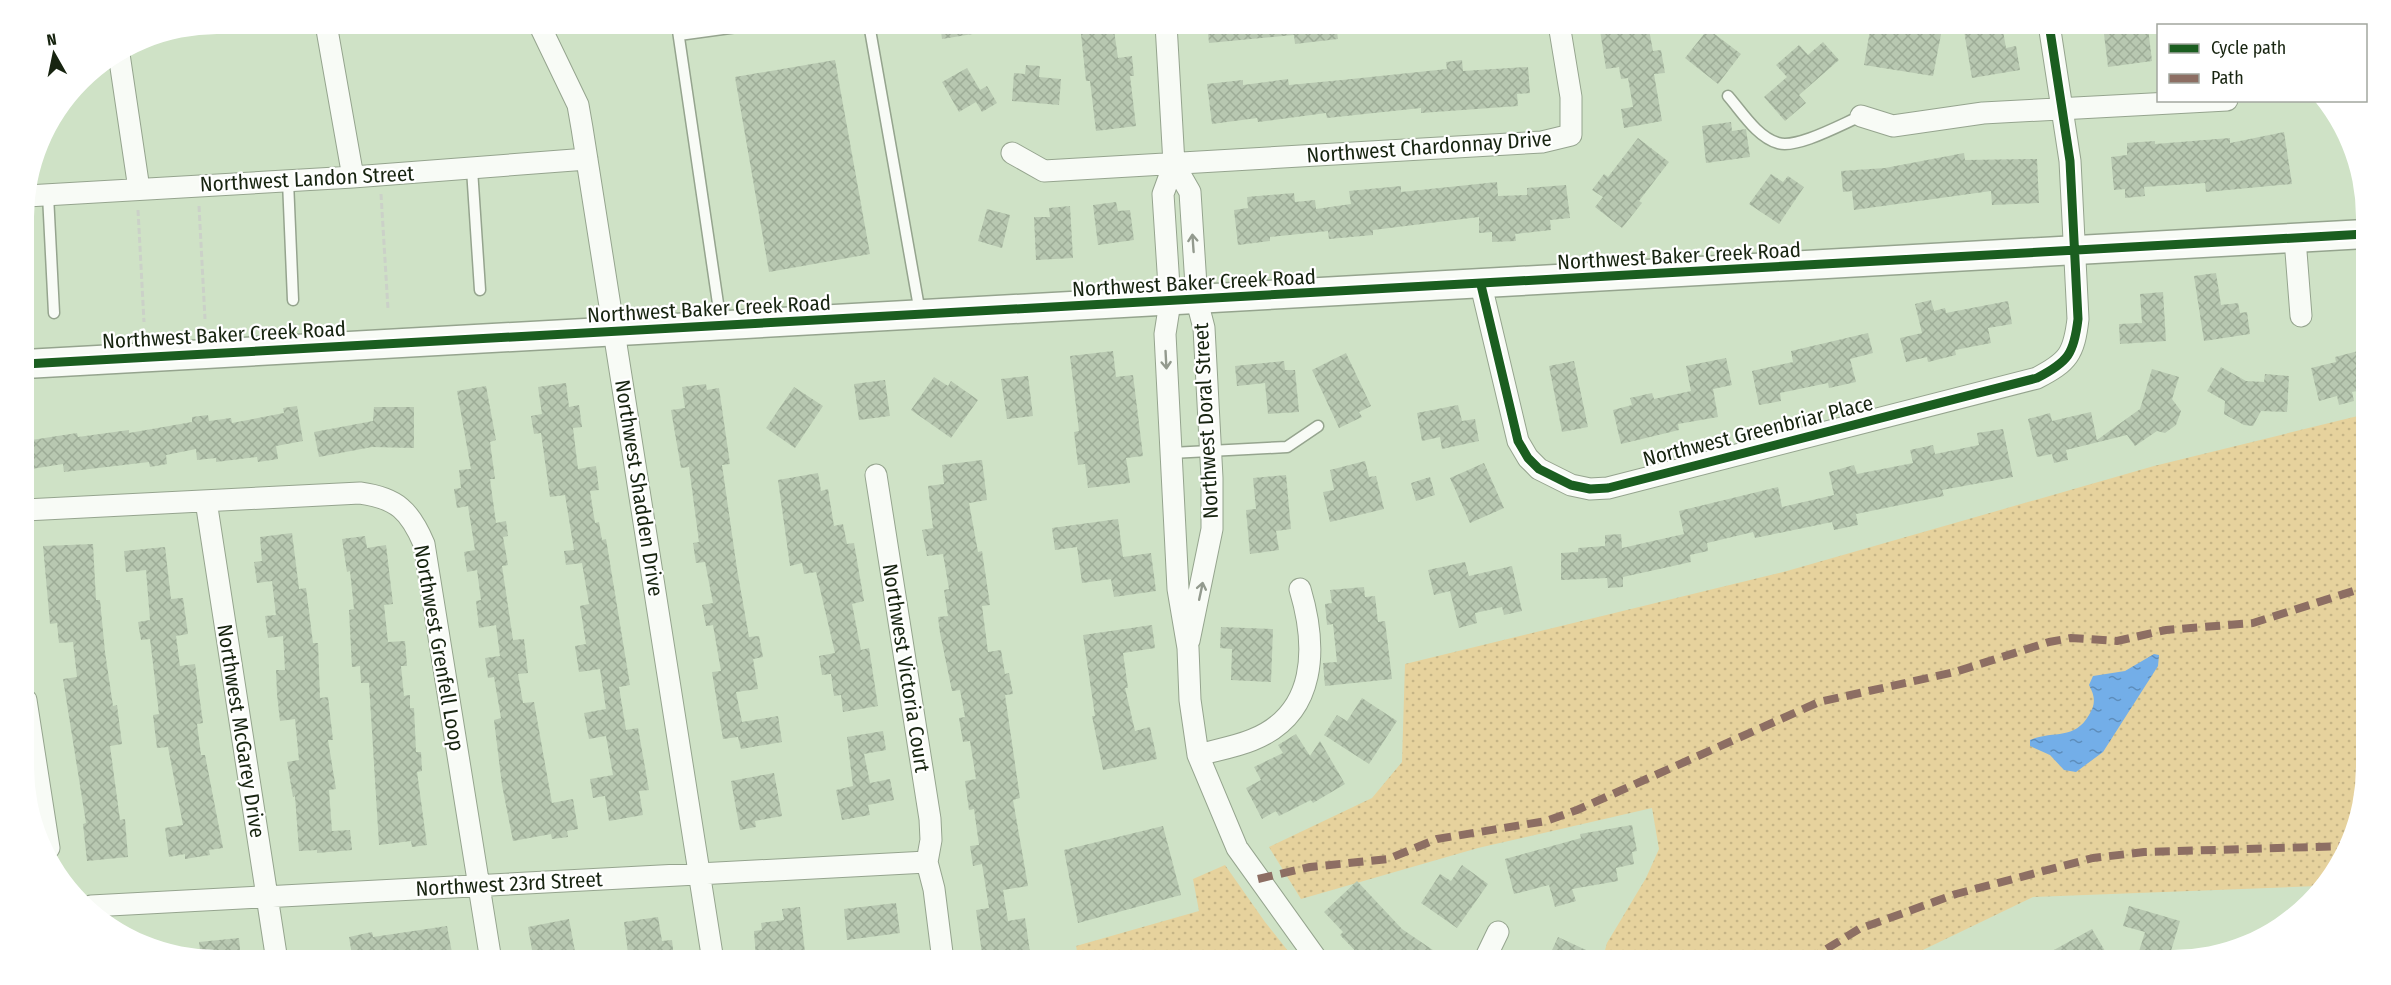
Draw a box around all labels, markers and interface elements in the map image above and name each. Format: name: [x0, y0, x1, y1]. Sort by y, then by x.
north arrow: [24, 24, 84, 84]
legend: [2157, 24, 2367, 102]
text: N: [46, 30, 58, 50]
text: Cycle path: [2211, 37, 2286, 59]
text: Path: [2211, 67, 2244, 89]
street label: Northwest Chardonnay Drive: [1306, 125, 1552, 169]
street label: Northwest Landon Street: [199, 160, 415, 198]
one-way arrow: [1187, 233, 1198, 253]
street label: Northwest Baker Creek Road: [1556, 237, 1802, 275]
street label: Northwest Baker Creek Road: [1071, 264, 1317, 302]
street label: Northwest Baker Creek Road: [586, 290, 832, 328]
street label: Northwest Baker Creek Road: [101, 316, 347, 354]
street label: Northwest Doral Street: [1188, 322, 1224, 520]
one-way arrow: [1160, 350, 1171, 370]
street label: Northwest Shadden Drive: [609, 378, 669, 598]
street label: Northwest Greenbriar Place: [1640, 390, 1876, 472]
street label: Northwest Grenfell Loop: [408, 543, 470, 753]
street label: Northwest Victoria Court: [877, 562, 935, 774]
one-way arrow: [1196, 581, 1207, 601]
street label: Northwest McGarey Drive: [211, 622, 271, 840]
street label: Northwest 23rd Street: [415, 866, 603, 902]

